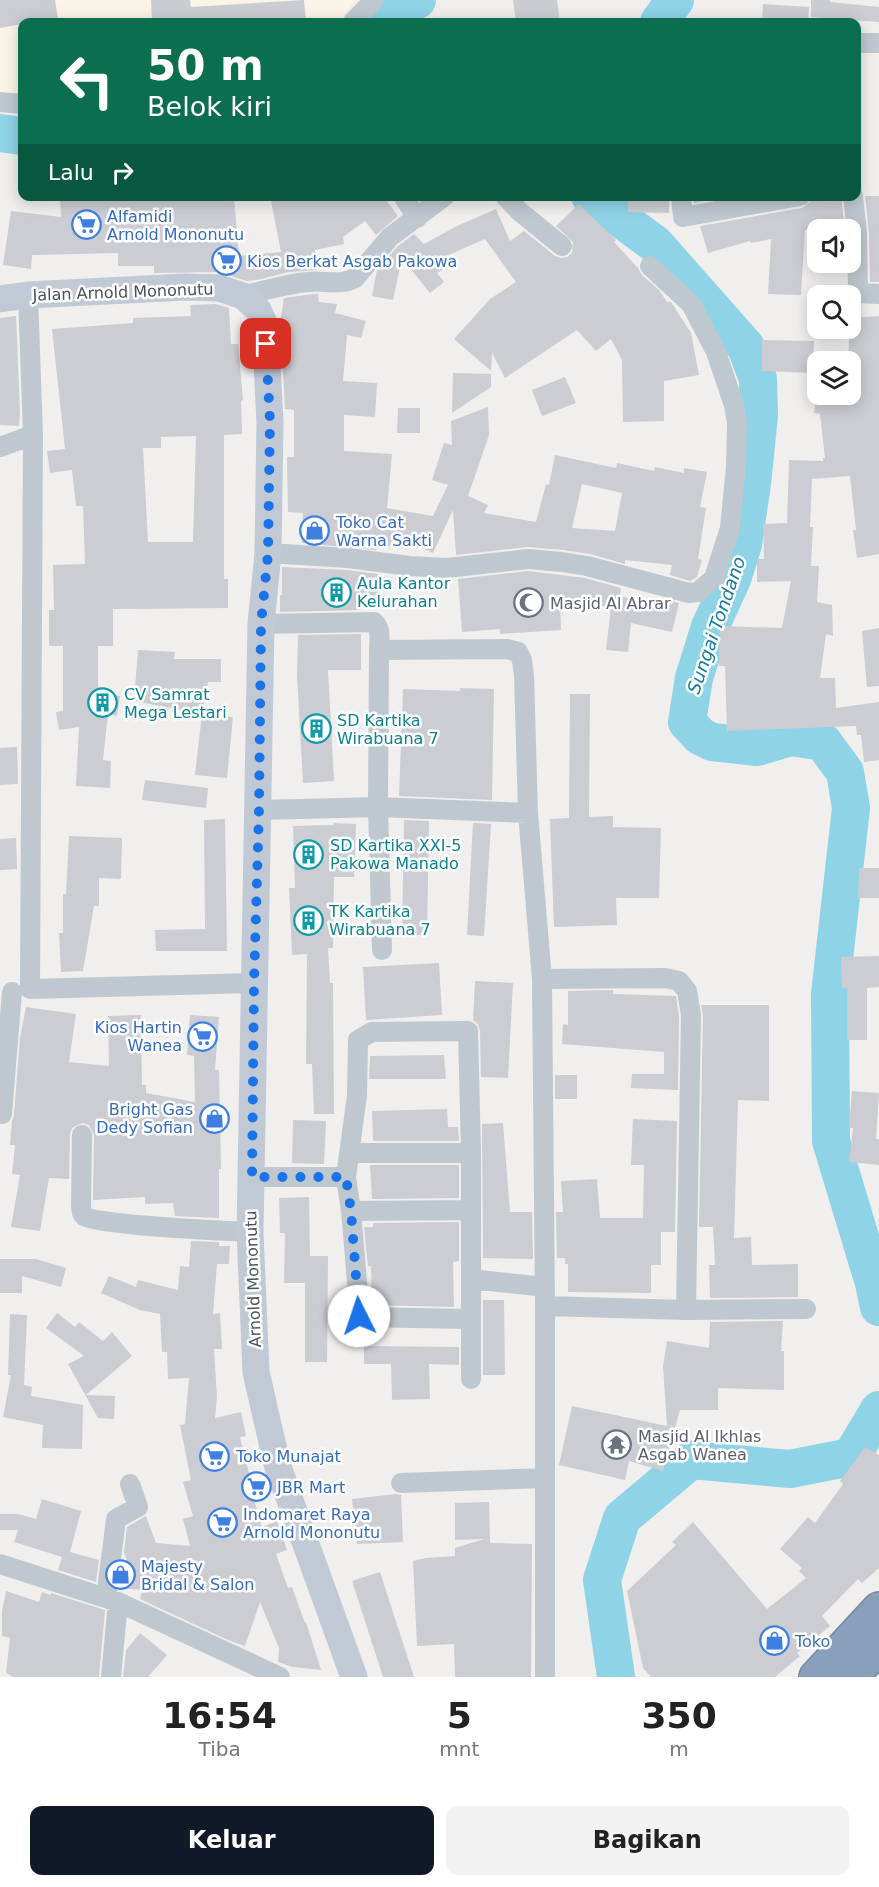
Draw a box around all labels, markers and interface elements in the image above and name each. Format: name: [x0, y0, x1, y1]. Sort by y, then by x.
text: 50 m: [147, 41, 264, 90]
icon: left: [48, 42, 126, 120]
text: Belok kiri: [147, 91, 272, 122]
icon: right: [106, 156, 139, 189]
text: Lalu: [48, 160, 94, 185]
place label: Alfamidi Arnold Mononutu: [107, 207, 244, 244]
supermarket icon: Alfamidi Arnold Mononutu: [70, 209, 102, 241]
map controls: [807, 219, 861, 405]
button: sound: [807, 219, 861, 273]
supermarket icon: Kios Berkat Asgab Pakowa: [210, 245, 242, 277]
place label: Kios Berkat Asgab Pakowa: [247, 252, 457, 271]
street label: Jalan Arnold Mononutu: [31, 279, 214, 305]
button: search: [807, 285, 861, 339]
pin: [240, 318, 291, 369]
icon: arrive: [249, 327, 282, 360]
button: layers: [807, 351, 861, 405]
place label: Toko Cat Warna Sakti: [335, 513, 432, 550]
shop icon: Toko Cat Warna Sakti: [299, 515, 331, 547]
water label: Sungai Tondano: [683, 554, 749, 696]
place label: Aula Kantor Kelurahan: [357, 574, 451, 611]
building icon: Aula Kantor Kelurahan: [320, 576, 352, 608]
mosque icon: Masjid Al Abrar: [513, 587, 545, 619]
place label: Masjid Al Abrar: [550, 594, 671, 613]
place label: CV Samrat Mega Lestari: [124, 685, 227, 722]
building icon: CV Samrat Mega Lestari: [87, 687, 119, 719]
place label: SD Kartika Wirabuana 7: [337, 711, 439, 748]
building icon: SD Kartika Wirabuana 7: [300, 713, 332, 745]
place label: SD Kartika XXI-5 Pakowa Manado: [330, 836, 461, 873]
building icon: SD Kartika XXI-5 Pakowa Manado: [293, 838, 325, 870]
place label: TK Kartika Wirabuana 7: [328, 902, 431, 939]
building icon: TK Kartika Wirabuana 7: [292, 904, 324, 936]
place label: Kios Hartin Wanea: [95, 1018, 182, 1055]
supermarket icon: Kios Hartin Wanea: [187, 1020, 219, 1052]
place label: Bright Gas Dedy Sofian: [96, 1100, 193, 1137]
shop icon: Bright Gas Dedy Sofian: [198, 1102, 230, 1134]
street label: Arnold Mononutu: [241, 1210, 265, 1348]
position arrow: [327, 1284, 391, 1348]
place label: Masjid Al Ikhlas Asgab Wanea: [638, 1427, 761, 1464]
temple icon: Masjid Al Ikhlas Asgab Wanea: [601, 1429, 633, 1461]
supermarket icon: Toko Munajat: [199, 1440, 231, 1472]
place label: Toko Munajat: [235, 1447, 341, 1466]
supermarket icon: JBR Mart: [240, 1471, 272, 1503]
place label: JBR Mart: [276, 1478, 345, 1497]
place label: Indomaret Raya Arnold Mononutu: [243, 1505, 380, 1542]
supermarket icon: Indomaret Raya Arnold Mononutu: [206, 1507, 238, 1539]
place label: Majesty Bridal & Salon: [141, 1557, 254, 1594]
shop icon: Majesty Bridal & Salon: [104, 1559, 136, 1591]
shop icon: Toko: [758, 1625, 790, 1657]
place label: Toko: [794, 1632, 830, 1651]
text: 16:54: [162, 1695, 277, 1736]
text: 5: [447, 1695, 472, 1736]
text: 350: [642, 1695, 717, 1736]
text: Tiba: [199, 1737, 241, 1761]
text: mnt: [439, 1737, 479, 1761]
text: m: [669, 1737, 689, 1761]
button: Keluar: [30, 1806, 434, 1875]
button: Bagikan: [446, 1806, 849, 1875]

